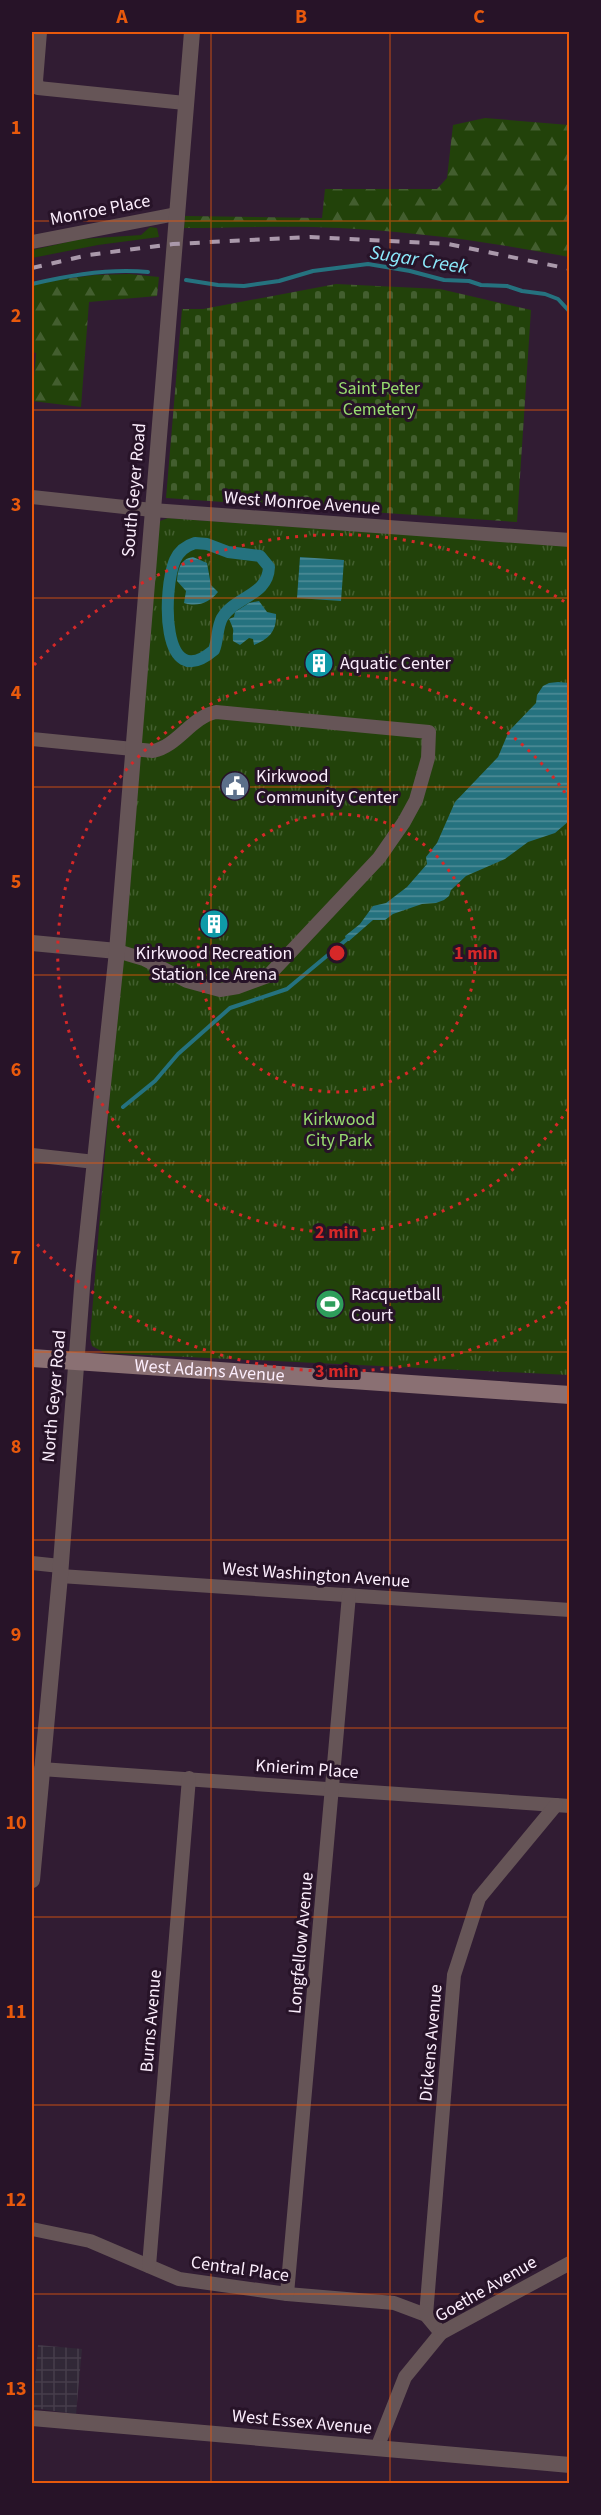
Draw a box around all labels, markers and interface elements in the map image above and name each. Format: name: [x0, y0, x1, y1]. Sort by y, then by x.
text: A: [115, 3, 128, 31]
text: B: [295, 3, 307, 31]
text: C: [473, 3, 485, 31]
text: 1: [11, 114, 21, 142]
street label: Monroe Place: [48, 188, 152, 232]
water label: Sugar Creek: [368, 238, 471, 282]
text: 2: [11, 302, 21, 330]
park label: Saint Peter Cemetery: [338, 376, 421, 422]
street label: South Geyer Road: [116, 422, 152, 558]
street label: West Monroe Avenue: [223, 485, 381, 521]
text: 3: [11, 491, 21, 519]
building icon: Aquatic Center: [303, 647, 335, 679]
place label: Aquatic Center: [340, 651, 452, 676]
text: 4: [11, 679, 22, 707]
place label: Kirkwood Community Center: [256, 764, 399, 810]
public building icon: Kirkwood Community Center: [219, 770, 251, 802]
text: 5: [11, 868, 21, 896]
building icon: Kirkwood Recreation Station Ice Arena: [198, 908, 230, 940]
place label: Kirkwood Recreation Station Ice Arena: [136, 941, 292, 987]
text: 1 min: [454, 941, 498, 966]
centre of rings: [327, 943, 347, 963]
text: 6: [11, 1056, 21, 1084]
park label: Kirkwood City Park: [303, 1107, 375, 1153]
text: 2 min: [315, 1220, 359, 1245]
text: 7: [11, 1244, 21, 1272]
place label: Racquetball Court: [351, 1282, 441, 1328]
sports icon: Racquetball Court: [314, 1288, 346, 1320]
street label: North Geyer Road: [36, 1329, 72, 1463]
street label: West Adams Avenue: [134, 1353, 286, 1388]
text: 3 min: [315, 1359, 359, 1384]
text: 8: [11, 1433, 21, 1461]
street label: West Washington Avenue: [221, 1556, 411, 1594]
text: 9: [11, 1621, 21, 1649]
street label: Knierim Place: [255, 1753, 360, 1785]
text: 10: [5, 1809, 27, 1837]
street label: Longfellow Avenue: [282, 1871, 320, 2015]
street label: Burns Avenue: [134, 1968, 168, 2073]
street label: Dickens Avenue: [413, 1983, 449, 2103]
text: 11: [5, 1998, 27, 2026]
text: 12: [5, 2186, 27, 2214]
street label: Central Place: [189, 2250, 291, 2288]
street label: Goethe Avenue: [431, 2250, 541, 2328]
text: 13: [5, 2375, 27, 2403]
street label: West Essex Avenue: [231, 2403, 373, 2441]

